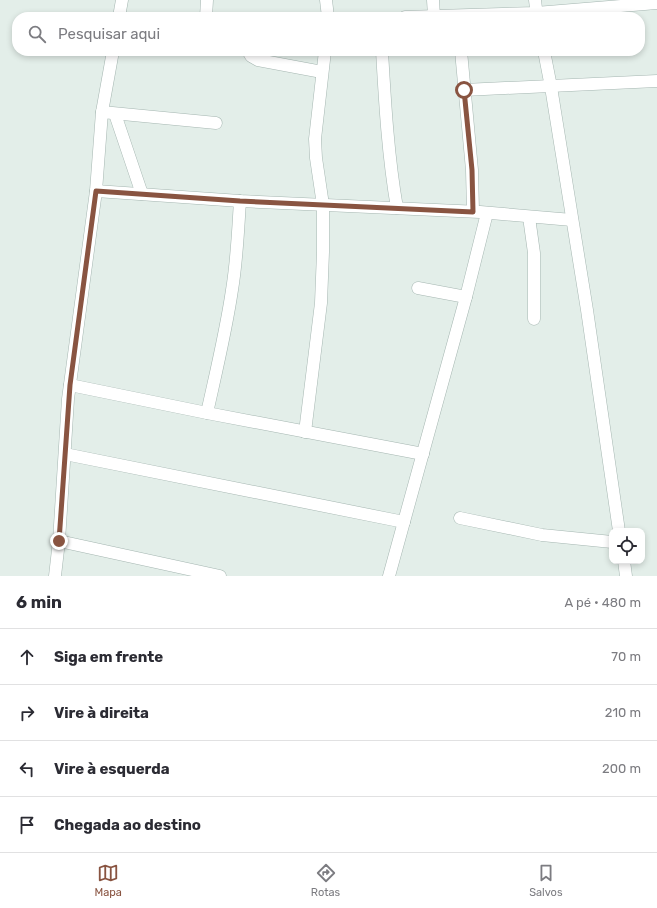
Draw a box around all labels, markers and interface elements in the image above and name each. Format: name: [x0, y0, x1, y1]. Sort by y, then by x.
search box: [12, 12, 645, 56]
icon: search: [26, 23, 48, 45]
text: Pesquisar aqui: [58, 25, 160, 43]
route start: [455, 81, 473, 99]
map controls: [609, 528, 645, 564]
button: locate: [609, 528, 645, 564]
route end: [50, 532, 68, 550]
text: 6 min: [16, 592, 62, 612]
text: A pé · 480 m: [564, 595, 641, 610]
icon: ahead: [16, 646, 38, 668]
text: Siga em frente: [54, 648, 163, 666]
text: 70 m: [611, 649, 641, 664]
icon: right: [16, 702, 38, 724]
text: Vire à direita: [54, 704, 149, 722]
text: 210 m: [605, 705, 641, 720]
icon: left: [16, 758, 38, 780]
text: Vire à esquerda: [54, 760, 170, 778]
text: 200 m: [602, 761, 641, 776]
icon: arrive: [16, 814, 38, 836]
text: Chegada ao destino: [54, 816, 201, 834]
tab: Mapa: [94, 862, 122, 899]
tab: Rotas: [311, 862, 340, 899]
tab: Salvos: [529, 862, 563, 899]

